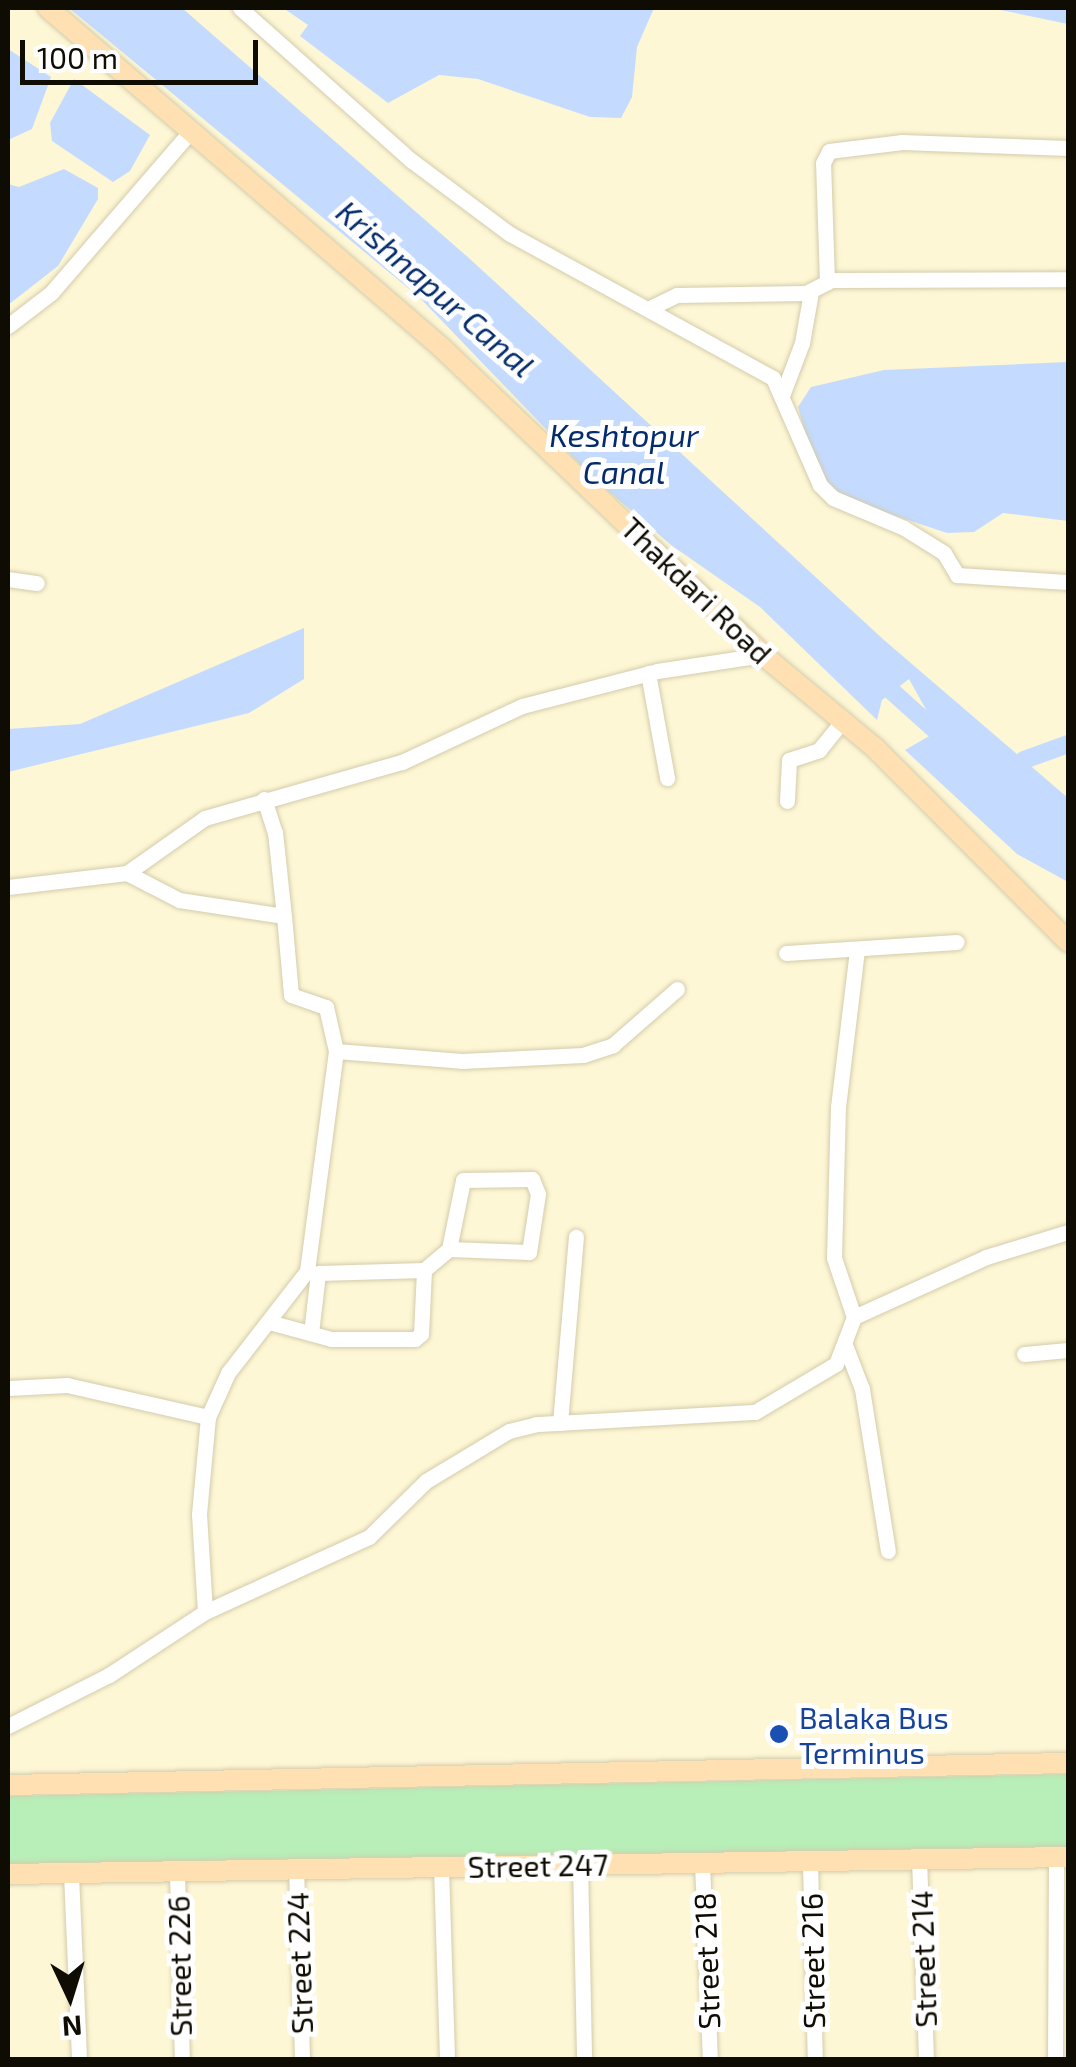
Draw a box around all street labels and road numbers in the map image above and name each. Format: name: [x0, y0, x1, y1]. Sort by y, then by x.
street label: Thakdari Road: [614, 509, 780, 671]
street label: Street 247: [467, 1846, 609, 1884]
street label: Street 214: [903, 1890, 943, 2028]
street label: Street 224: [279, 1891, 319, 2035]
street label: Street 218: [686, 1892, 726, 2030]
street label: Street 216: [793, 1893, 831, 2029]
street label: Street 226: [160, 1895, 198, 2037]

